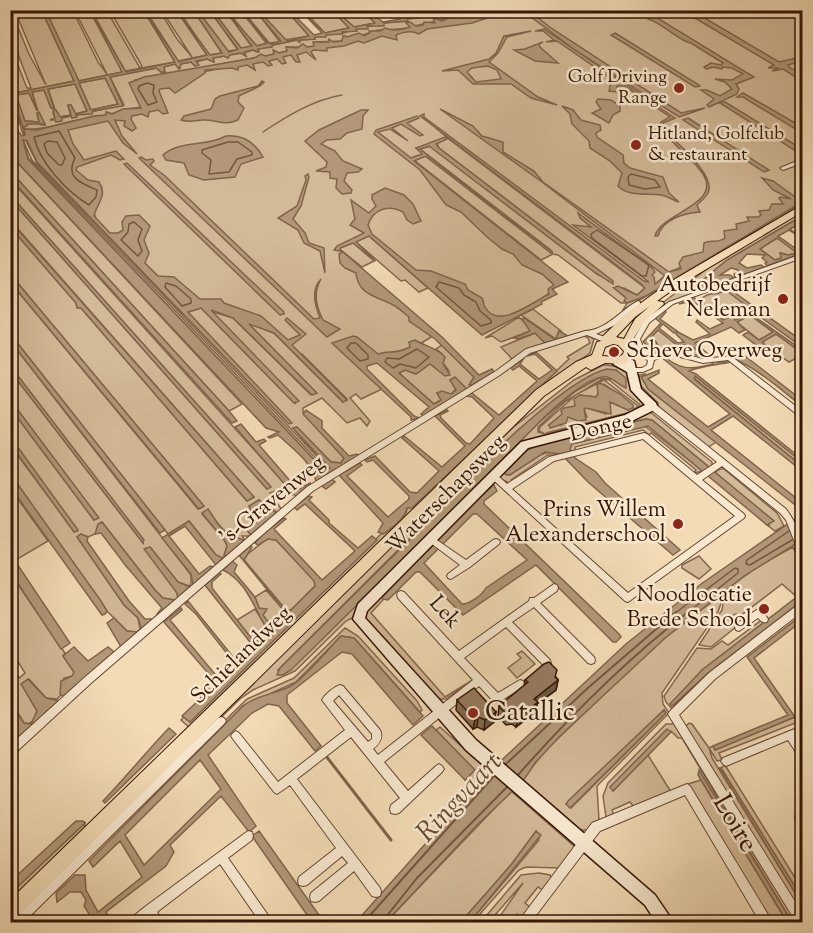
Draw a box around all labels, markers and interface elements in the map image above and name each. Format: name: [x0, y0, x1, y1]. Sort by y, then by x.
place label: Golf Driving Range: [568, 65, 667, 112]
marker: Golf Driving Range: [672, 81, 686, 95]
place label: Hitland, Golfclub & restaurant: [648, 122, 784, 169]
marker: Hitland, Golfclub & restaurant: [629, 138, 643, 152]
place label: Autobedrijf Neleman: [659, 270, 772, 327]
marker: Autobedrijf Neleman: [776, 292, 790, 306]
place label: Scheve Overweg: [626, 336, 783, 368]
marker: Scheve Overweg: [607, 345, 621, 359]
street label: Donge: [567, 406, 635, 452]
street label: Waterschapsweg: [380, 428, 514, 562]
street label: 's-Gravenweg: [213, 448, 333, 554]
place label: Prins Willem Alexanderschool: [505, 495, 666, 552]
marker: Prins Willem Alexanderschool: [671, 517, 685, 531]
place label: Noodlocatie Brede School: [627, 580, 752, 637]
street label: Lek: [420, 589, 468, 637]
street label: Schielandweg: [184, 599, 300, 713]
marker: Noodlocatie Brede School: [757, 602, 771, 616]
place label: Catallic: [485, 694, 575, 733]
marker: Catallic: [466, 706, 480, 720]
water label: Ringvaart: [408, 744, 512, 852]
street label: Loire: [702, 788, 766, 860]

